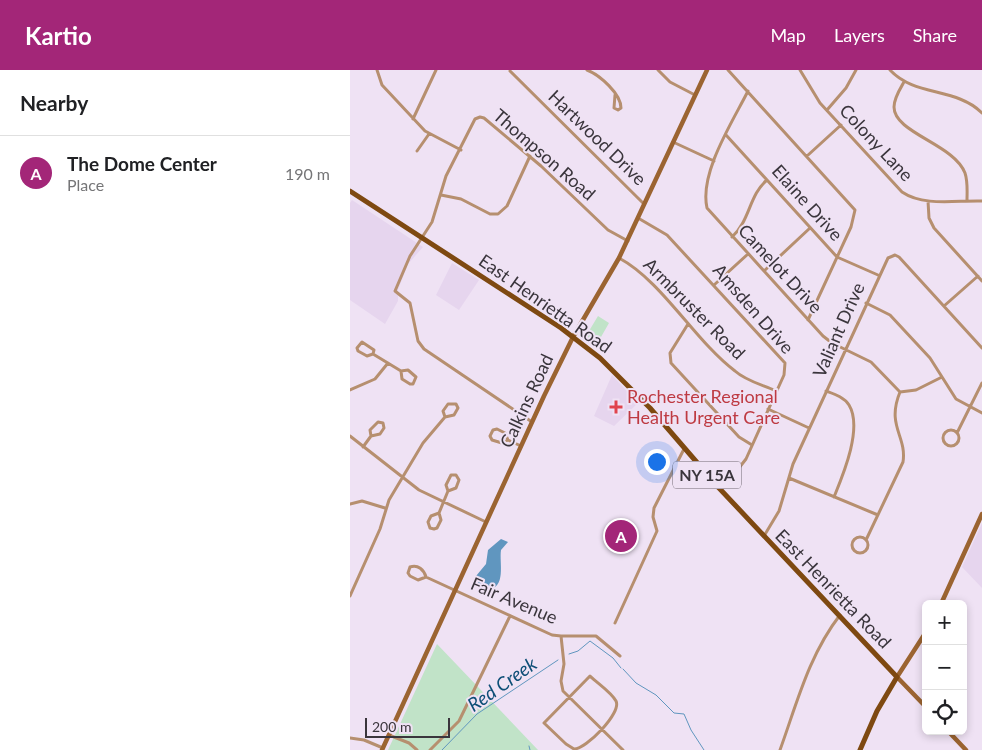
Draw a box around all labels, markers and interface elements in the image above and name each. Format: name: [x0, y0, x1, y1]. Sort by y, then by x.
text: Kartio: [25, 21, 92, 50]
text: Map: [770, 24, 806, 46]
text: Layers: [834, 24, 885, 46]
text: Share: [913, 24, 957, 46]
street label: Hartwood Drive: [544, 85, 651, 189]
text: Nearby: [20, 90, 88, 115]
street label: Colony Lane: [835, 99, 918, 185]
street label: Thompson Road: [489, 104, 600, 205]
text: The Dome Center: [67, 152, 217, 175]
street label: Elaine Drive: [768, 160, 848, 245]
text: A: [30, 164, 42, 183]
text: 190 m: [285, 164, 330, 183]
text: Place: [67, 175, 104, 194]
street label: Camelot Drive: [734, 219, 827, 317]
street label: East Henrietta Road: [475, 249, 616, 357]
street label: Armbruster Road: [639, 253, 750, 364]
street label: Amsden Drive: [709, 259, 799, 358]
street label: Valiant Drive: [807, 279, 869, 380]
street label: Calkins Road: [495, 350, 557, 451]
place label: Rochester Regional Health Urgent Care: [627, 385, 780, 428]
marker: Rochester Regional Health Urgent Care: [609, 400, 623, 414]
your location: [644, 449, 670, 475]
road number: NY 15A: [673, 462, 741, 488]
pin: A: [605, 517, 637, 555]
street label: East Henrietta Road: [771, 524, 896, 652]
street label: Fair Avenue: [468, 572, 561, 628]
map controls: [922, 600, 967, 735]
button: +: [922, 600, 967, 645]
button: −: [922, 645, 967, 690]
water label: Red Creek: [463, 651, 542, 716]
button: locate: [922, 690, 967, 735]
scale bar: [365, 715, 450, 738]
text: 200 m: [372, 718, 411, 735]

